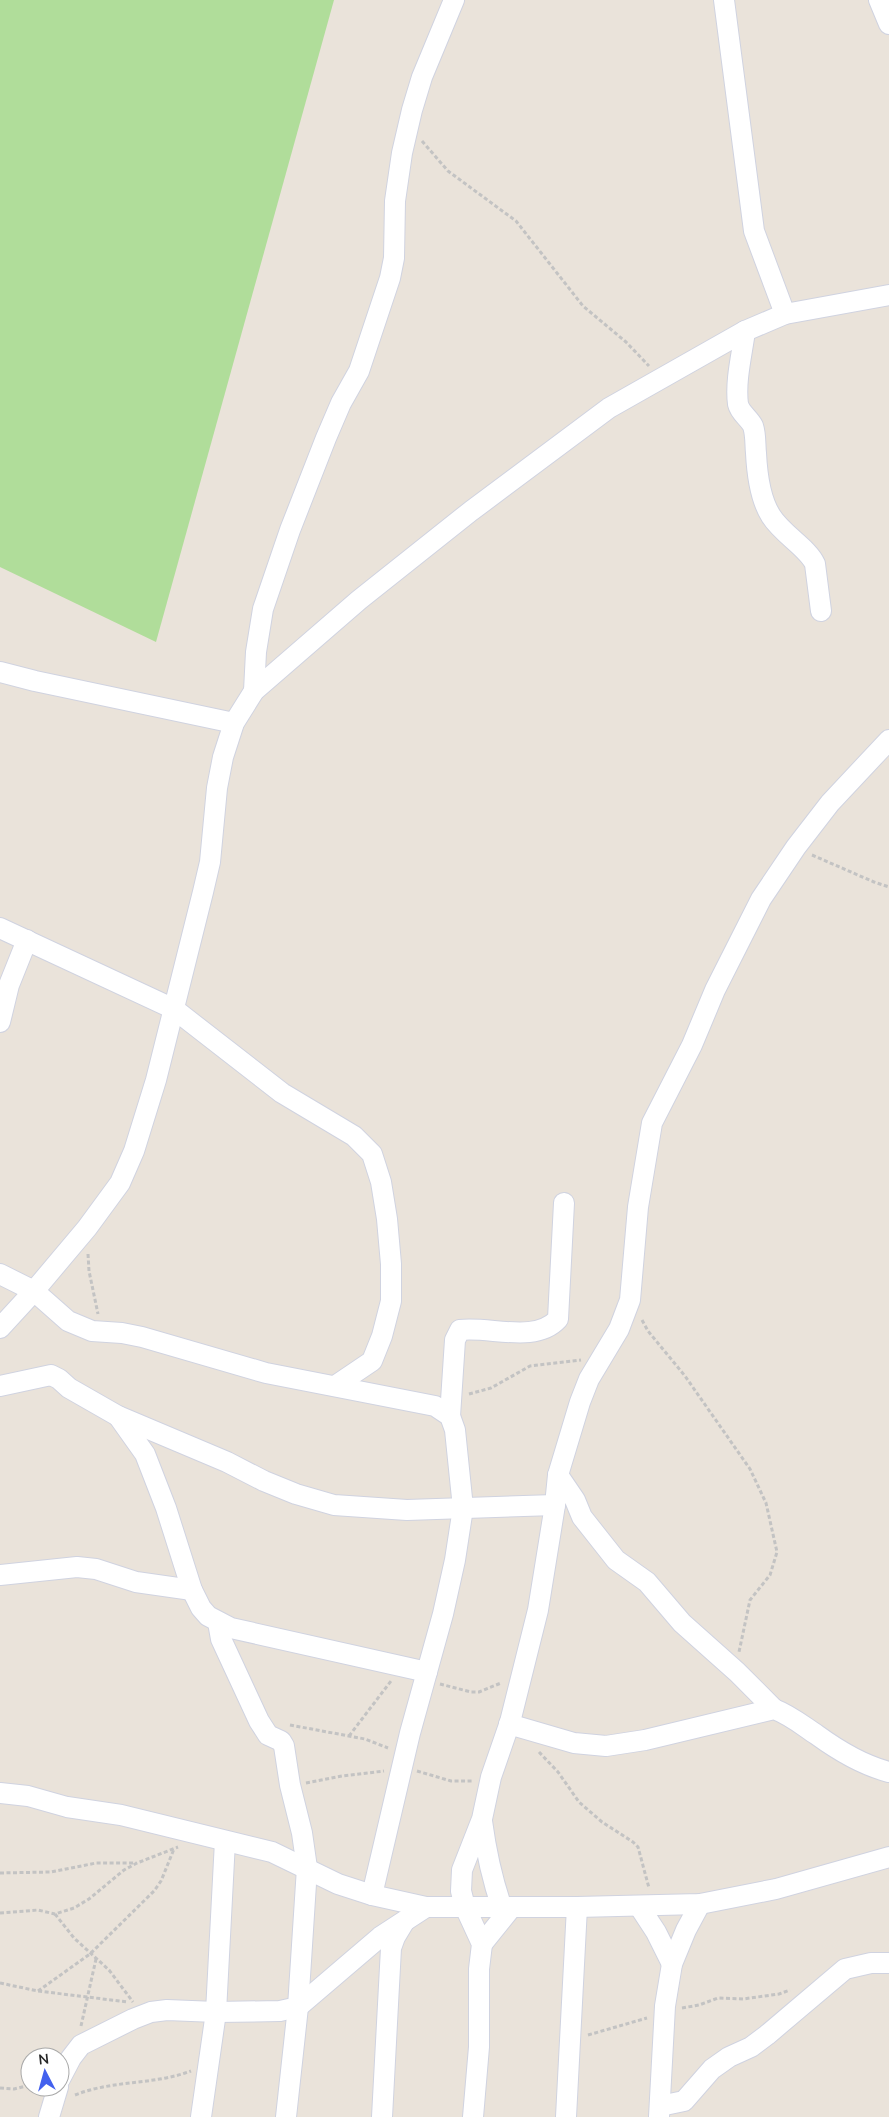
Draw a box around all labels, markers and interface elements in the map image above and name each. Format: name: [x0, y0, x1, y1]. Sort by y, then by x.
north arrow: [20, 2047, 70, 2097]
text: N: [37, 2050, 50, 2070]

